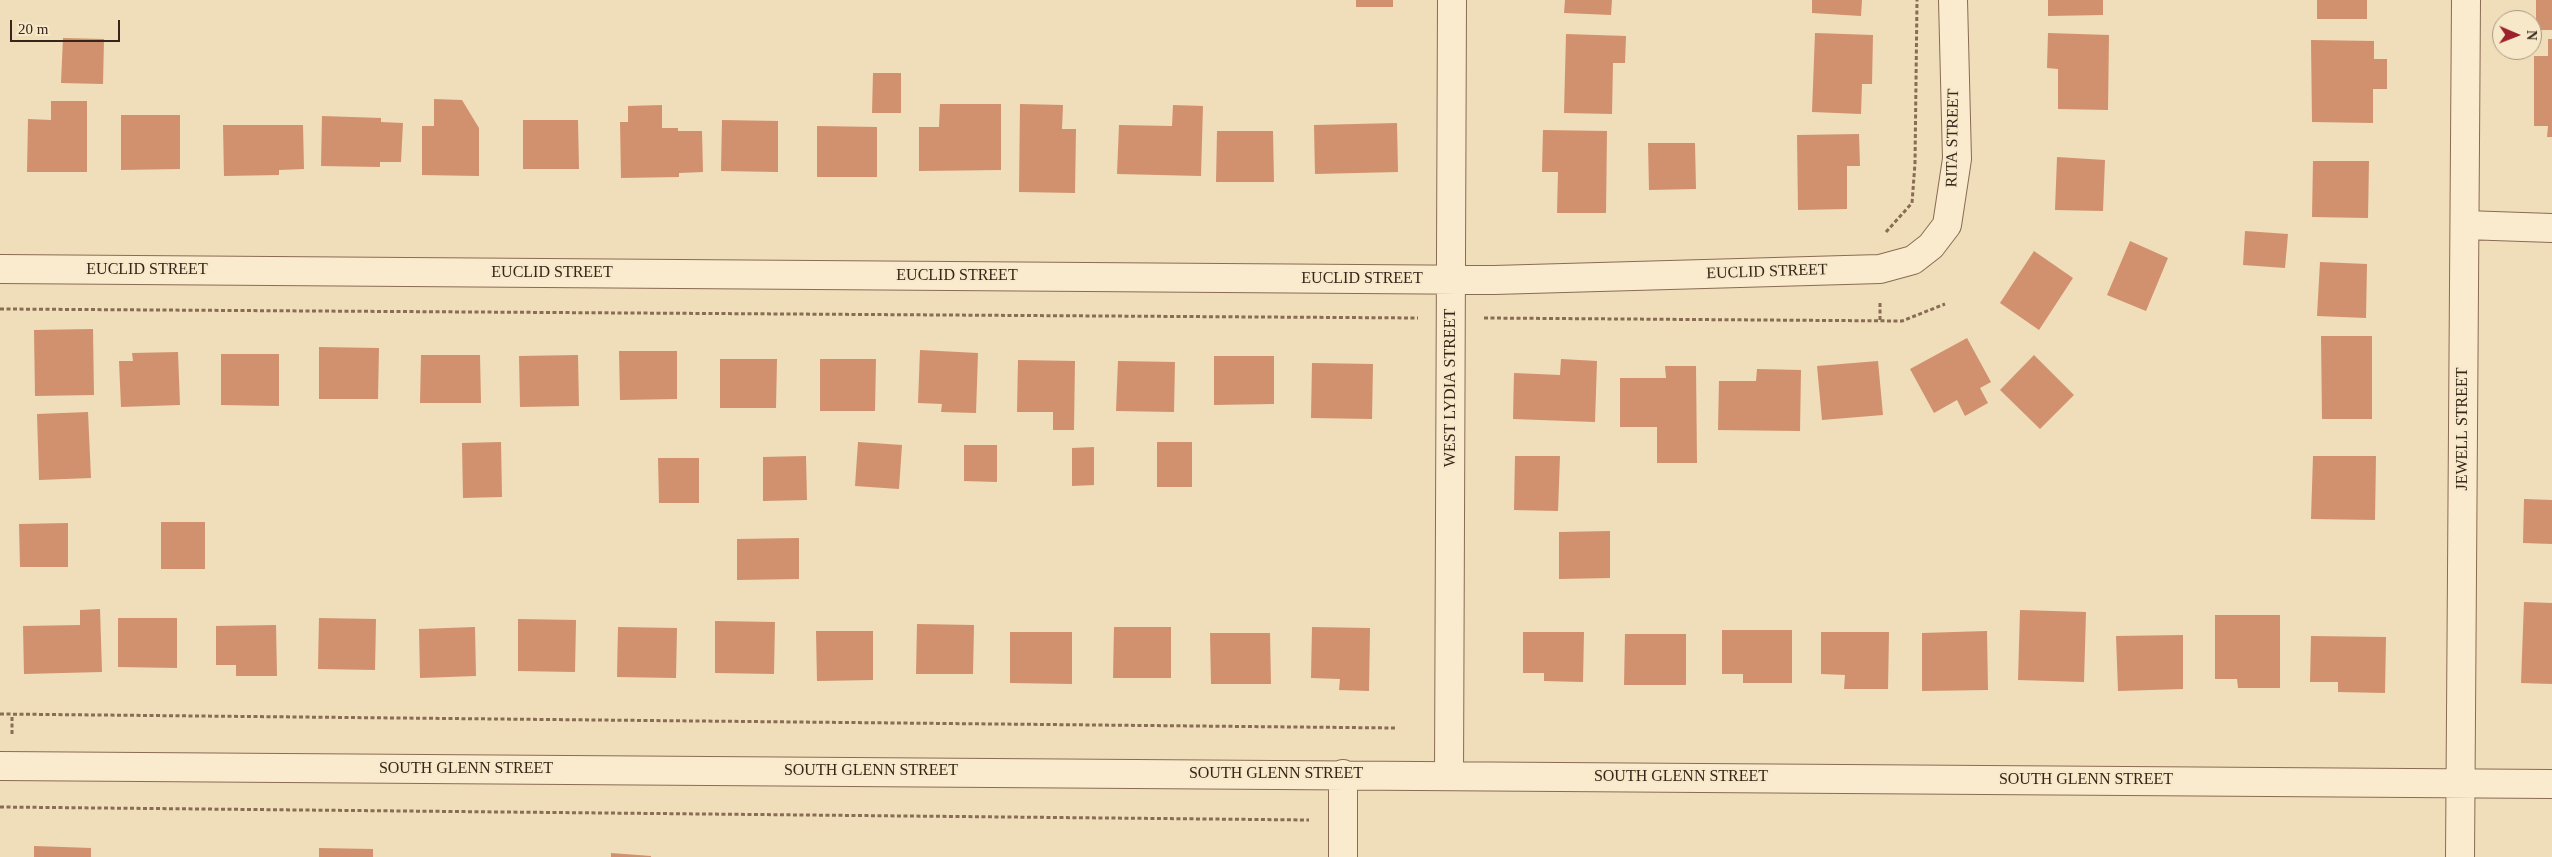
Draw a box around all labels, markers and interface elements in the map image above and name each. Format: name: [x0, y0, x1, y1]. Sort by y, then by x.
scale bar: [12, 10, 122, 42]
north arrow: [2492, 10, 2542, 60]
text: 20 m: [18, 21, 48, 37]
text: N: [2524, 30, 2539, 40]
street label: RITA STREET: [1943, 88, 1963, 188]
street label: EUCLID STREET: [86, 260, 208, 280]
street label: EUCLID STREET: [1706, 260, 1828, 284]
street label: EUCLID STREET: [491, 263, 613, 283]
street label: EUCLID STREET: [896, 266, 1018, 286]
street label: EUCLID STREET: [1301, 269, 1423, 289]
street label: WEST LYDIA STREET: [1441, 309, 1461, 467]
street label: JEWELL STREET: [2453, 367, 2473, 491]
street label: SOUTH GLENN STREET: [379, 759, 553, 779]
street label: SOUTH GLENN STREET: [784, 761, 958, 781]
street label: SOUTH GLENN STREET: [1189, 764, 1363, 784]
street label: SOUTH GLENN STREET: [1594, 767, 1768, 787]
street label: SOUTH GLENN STREET: [1999, 770, 2173, 790]

